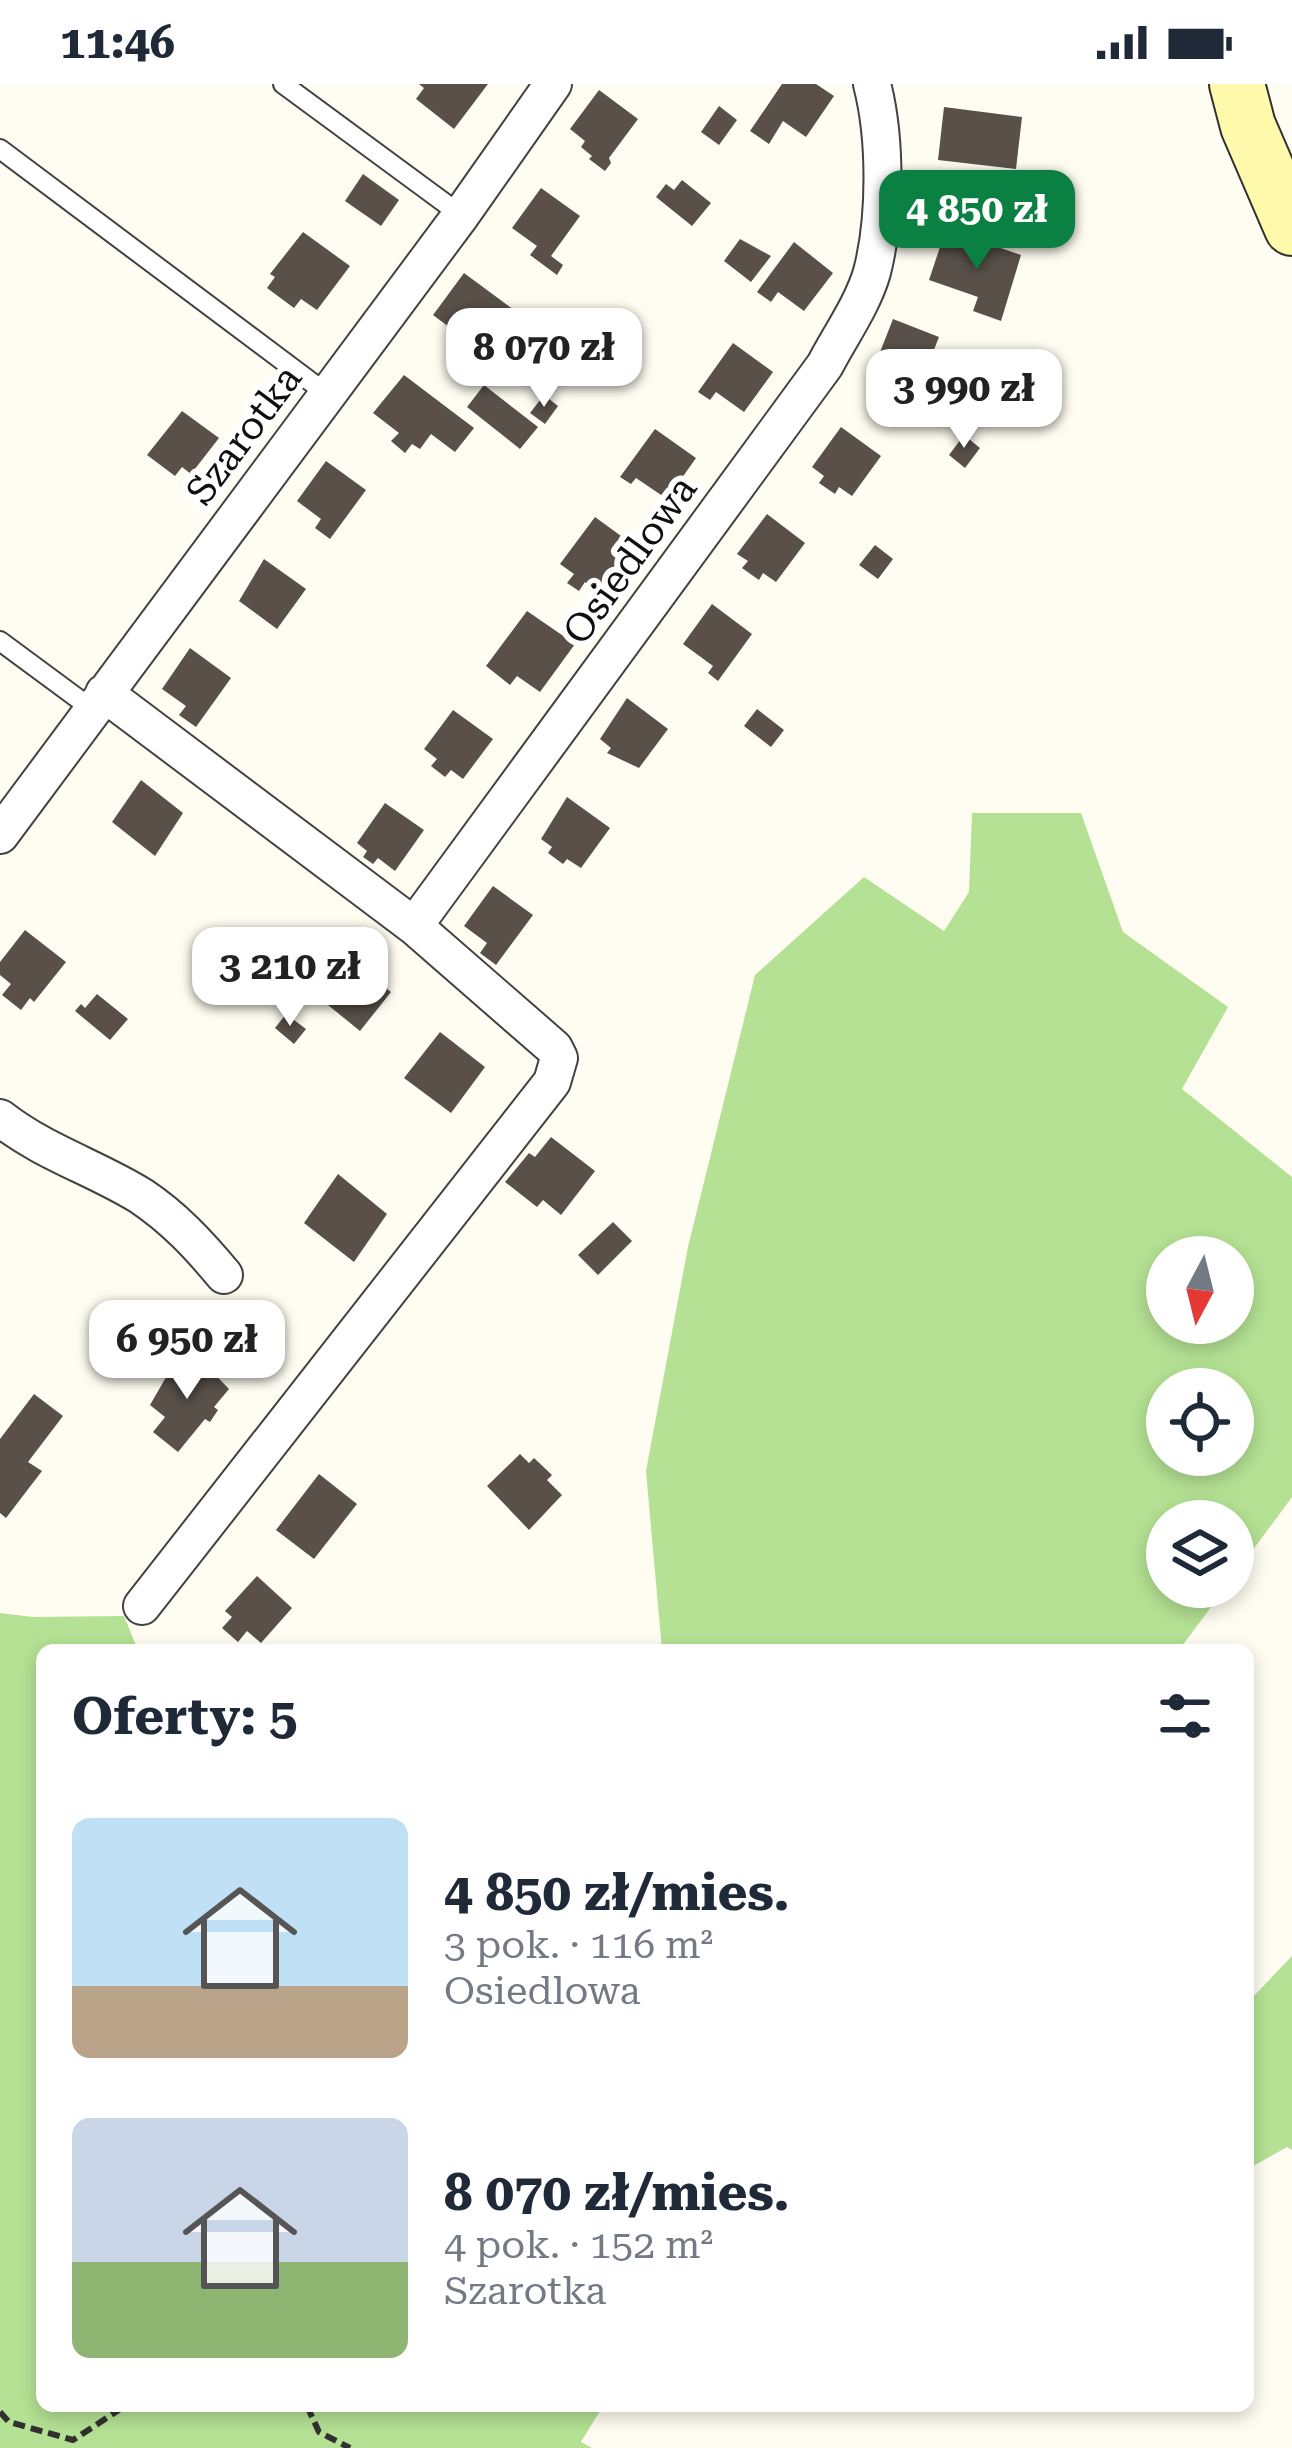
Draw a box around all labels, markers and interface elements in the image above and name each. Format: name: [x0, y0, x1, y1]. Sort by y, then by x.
text: 11:46: [60, 16, 175, 69]
pin: 4 850 zł: [853, 170, 1101, 272]
text: 4 850 zł: [906, 186, 1048, 232]
pin: 8 070 zł: [420, 308, 668, 410]
text: 8 070 zł: [473, 324, 615, 370]
pin: 3 990 zł: [840, 349, 1088, 451]
street label: Szarotka: [177, 356, 311, 514]
text: 3 990 zł: [893, 365, 1035, 411]
street label: Osiedlowa: [554, 467, 706, 653]
pin: 3 210 zł: [166, 927, 414, 1029]
text: 3 210 zł: [219, 943, 361, 989]
north arrow: [1146, 1236, 1254, 1344]
map controls: [1146, 1236, 1254, 1608]
pin: 6 950 zł: [63, 1300, 311, 1402]
text: 6 950 zł: [116, 1316, 258, 1362]
button: locate: [1146, 1368, 1254, 1476]
button: layers: [1146, 1500, 1254, 1608]
icon: filters: [1152, 1683, 1218, 1749]
text: Oferty: 5: [72, 1687, 298, 1746]
text: 4 850 zł/mies.: [444, 1863, 789, 1922]
icon: home: [168, 1866, 312, 2010]
text: 3 pok. · 116 m²: [444, 1922, 713, 1968]
text: Osiedlowa: [444, 1968, 641, 2014]
text: 8 070 zł/mies.: [444, 2163, 789, 2222]
icon: home: [168, 2166, 312, 2310]
text: 4 pok. · 152 m²: [444, 2222, 713, 2268]
text: Szarotka: [444, 2268, 606, 2314]

